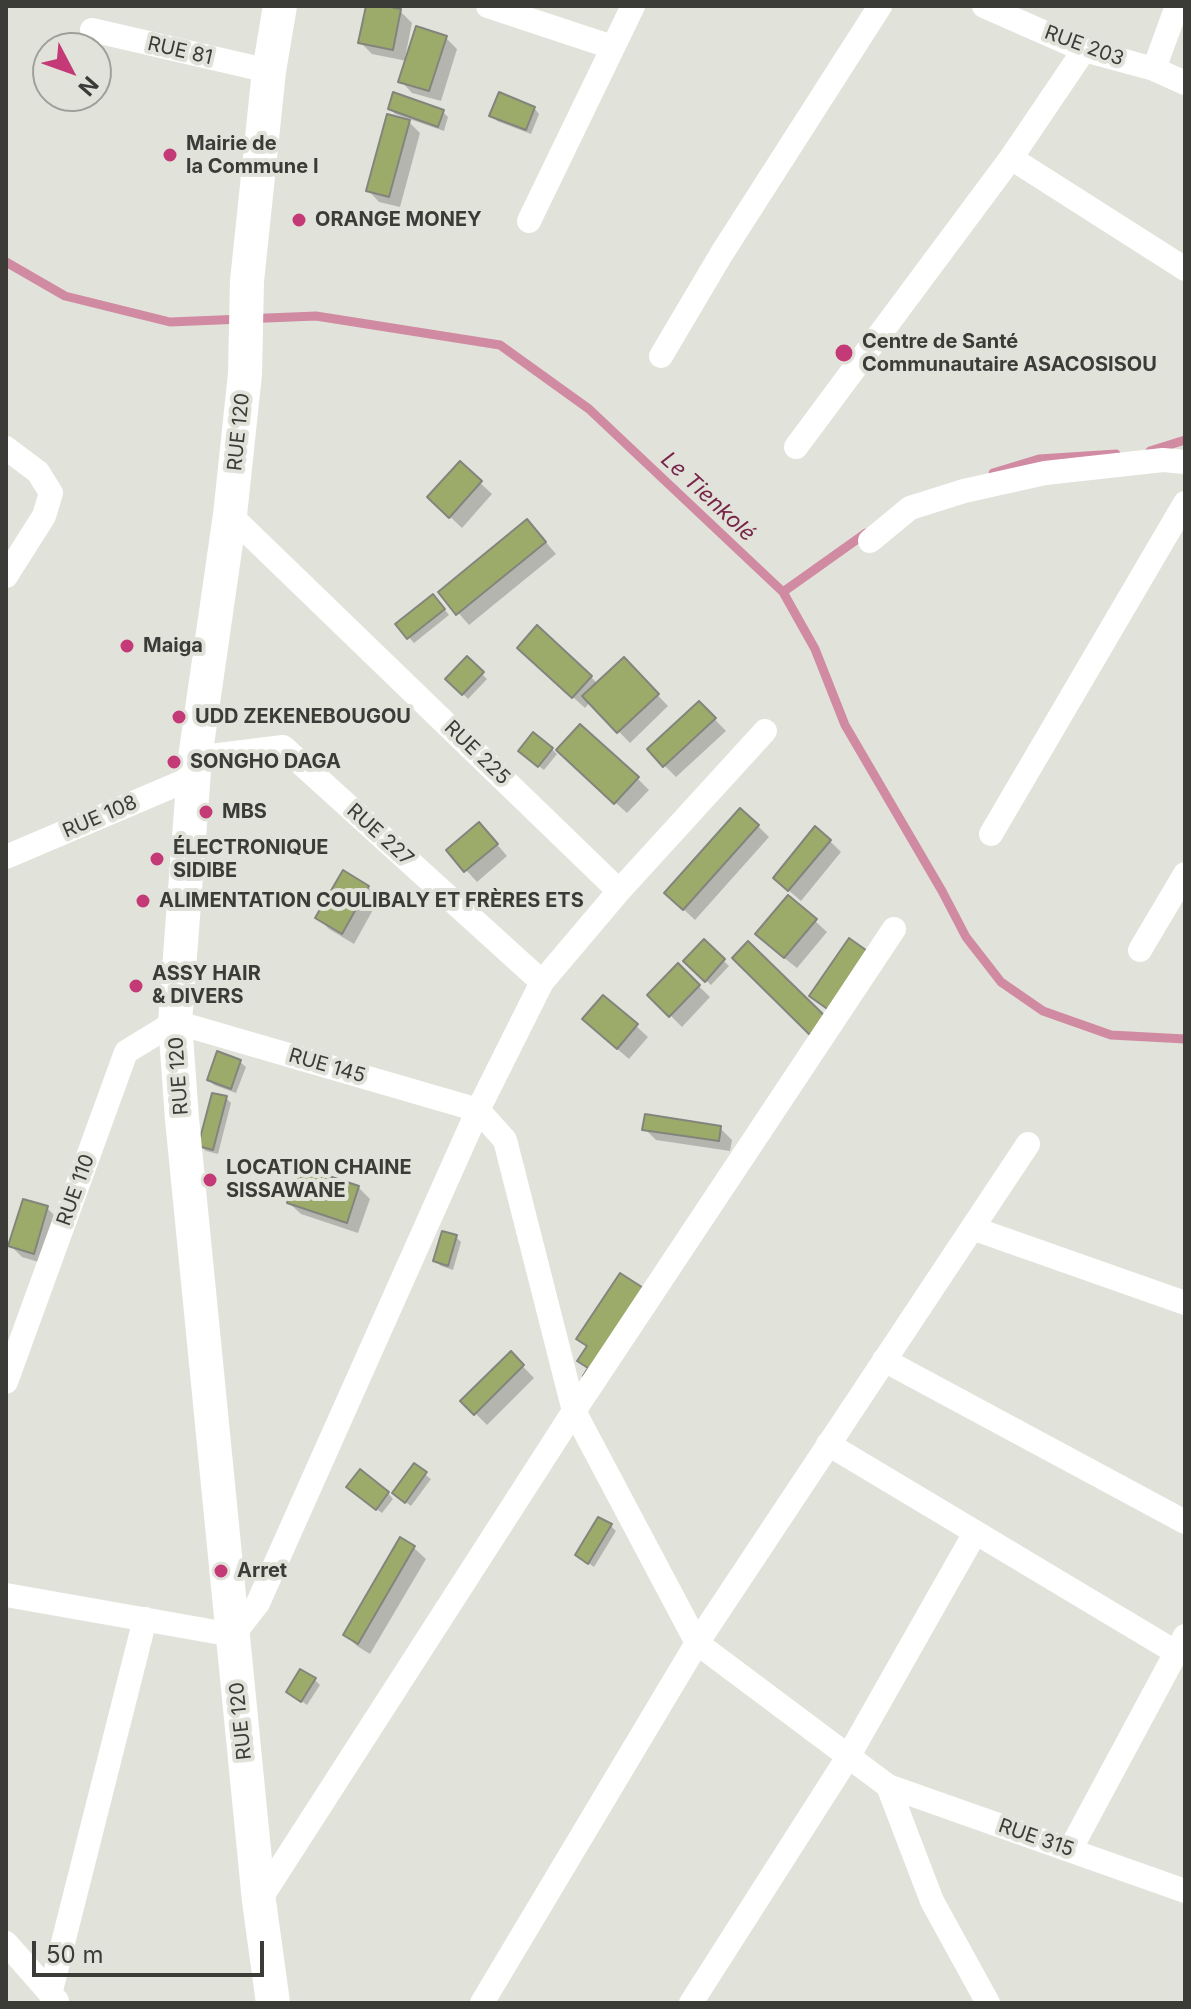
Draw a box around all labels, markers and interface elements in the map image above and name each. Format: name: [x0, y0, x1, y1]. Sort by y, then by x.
street label: RUE 203: [1041, 21, 1127, 71]
north arrow: [32, 32, 112, 112]
street label: RUE 81: [145, 32, 215, 70]
text: N: [73, 72, 104, 101]
place label: Mairie de la Commune I: [186, 132, 318, 179]
marker: Mairie de la Commune I: [161, 146, 179, 164]
place label: ORANGE MONEY: [315, 208, 482, 232]
marker: ORANGE MONEY: [290, 211, 308, 229]
place label: Centre de Santé Communautaire ASACOSISOU: [862, 330, 1157, 377]
marker: Centre de Santé Communautaire ASACOSISOU: [833, 342, 855, 364]
street label: RUE 120: [223, 392, 255, 472]
water label: Le Tienkolé: [655, 447, 761, 547]
place label: Maiga: [143, 634, 203, 658]
marker: Maiga: [118, 637, 136, 655]
place label: UDD ZEKENEBOUGOU: [195, 705, 411, 729]
marker: UDD ZEKENEBOUGOU: [170, 708, 188, 726]
street label: RUE 225: [439, 716, 515, 790]
place label: SONGHO DAGA: [190, 750, 341, 774]
marker: SONGHO DAGA: [165, 753, 183, 771]
street label: RUE 108: [59, 791, 141, 843]
street label: RUE 227: [342, 799, 418, 871]
place label: MBS: [222, 800, 267, 824]
marker: MBS: [197, 803, 215, 821]
place label: ÉLECTRONIQUE SIDIBE: [173, 836, 328, 883]
marker: ÉLECTRONIQUE SIDIBE: [148, 850, 166, 868]
place label: ALIMENTATION COULIBALY ET FRÈRES ETS: [159, 889, 584, 913]
marker: ALIMENTATION COULIBALY ET FRÈRES ETS: [134, 892, 152, 910]
place label: ASSY HAIR & DIVERS: [152, 962, 261, 1009]
marker: ASSY HAIR & DIVERS: [127, 977, 145, 995]
street label: RUE 120: [164, 1036, 194, 1116]
street label: RUE 145: [286, 1044, 368, 1088]
street label: RUE 110: [52, 1151, 100, 1229]
place label: LOCATION CHAINE SISSAWANE: [226, 1156, 412, 1203]
marker: LOCATION CHAINE SISSAWANE: [201, 1171, 219, 1189]
place label: Arret: [237, 1559, 287, 1583]
marker: Arret: [212, 1562, 230, 1580]
street label: RUE 120: [225, 1681, 257, 1761]
street label: RUE 315: [995, 1814, 1077, 1862]
scale bar: [36, 1925, 268, 1975]
text: 50 m: [46, 1940, 104, 1969]

